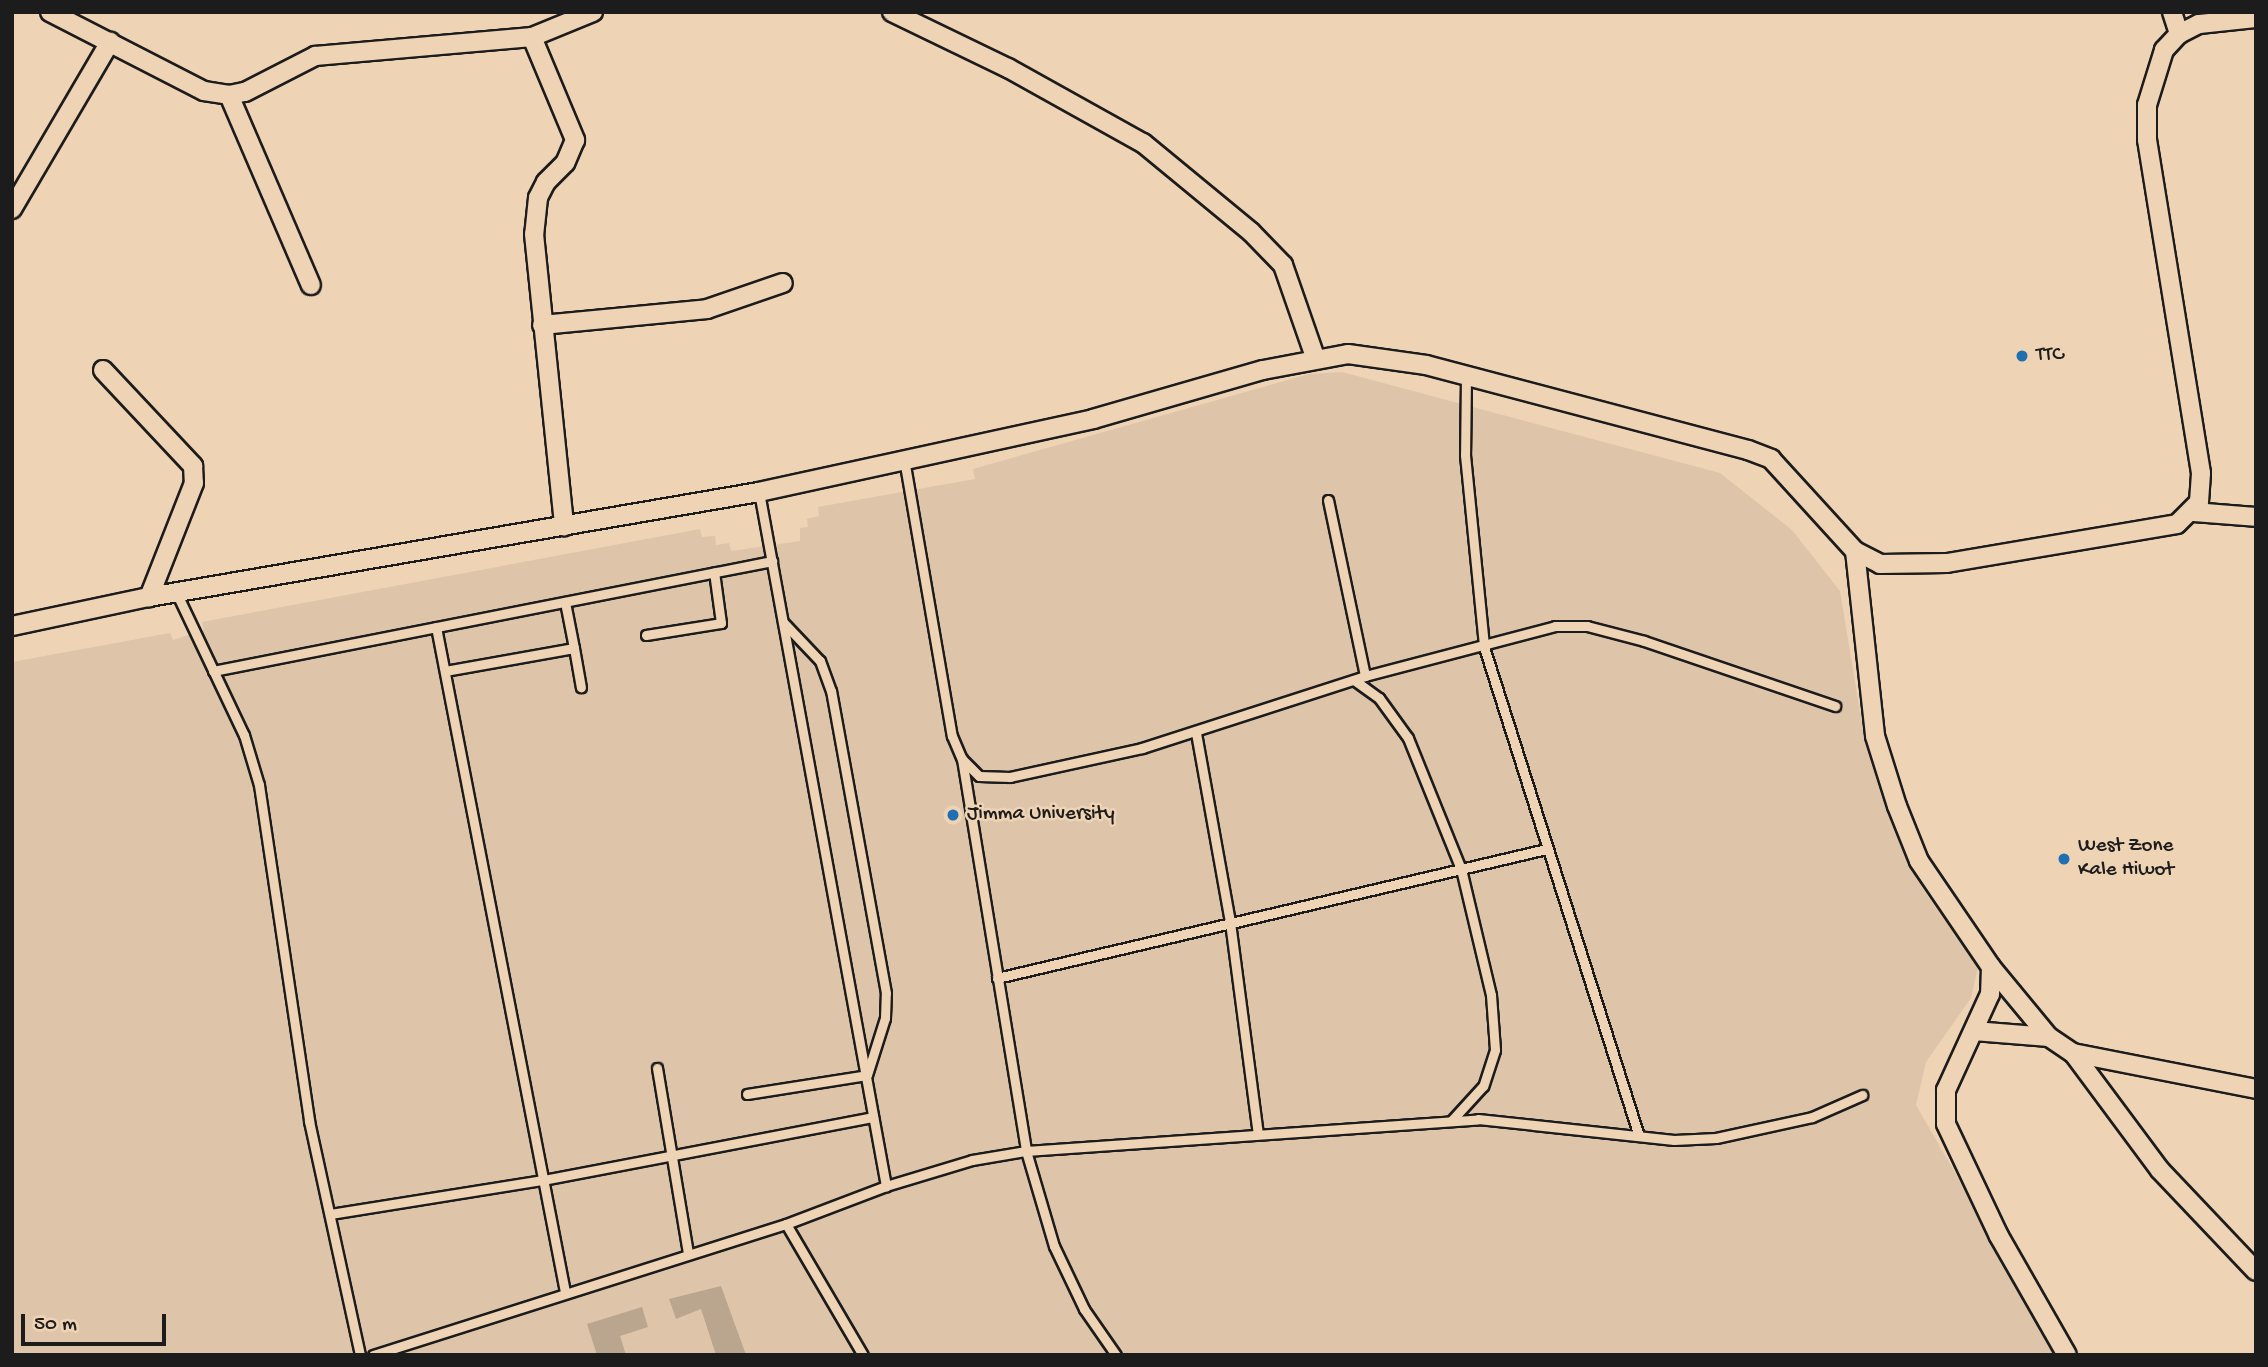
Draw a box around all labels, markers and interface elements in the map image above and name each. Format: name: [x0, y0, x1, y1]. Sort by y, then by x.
place label: TTC: [2036, 343, 2064, 369]
marker: TTC: [2014, 348, 2030, 364]
place label: Jimma University: [967, 802, 1115, 828]
marker: Jimma University: [945, 807, 961, 823]
place label: West Zone Kale Hiwot: [2078, 834, 2174, 884]
marker: West Zone Kale Hiwot: [2056, 851, 2072, 867]
scale bar: [24, 1300, 170, 1344]
text: 50 m: [34, 1313, 77, 1338]

